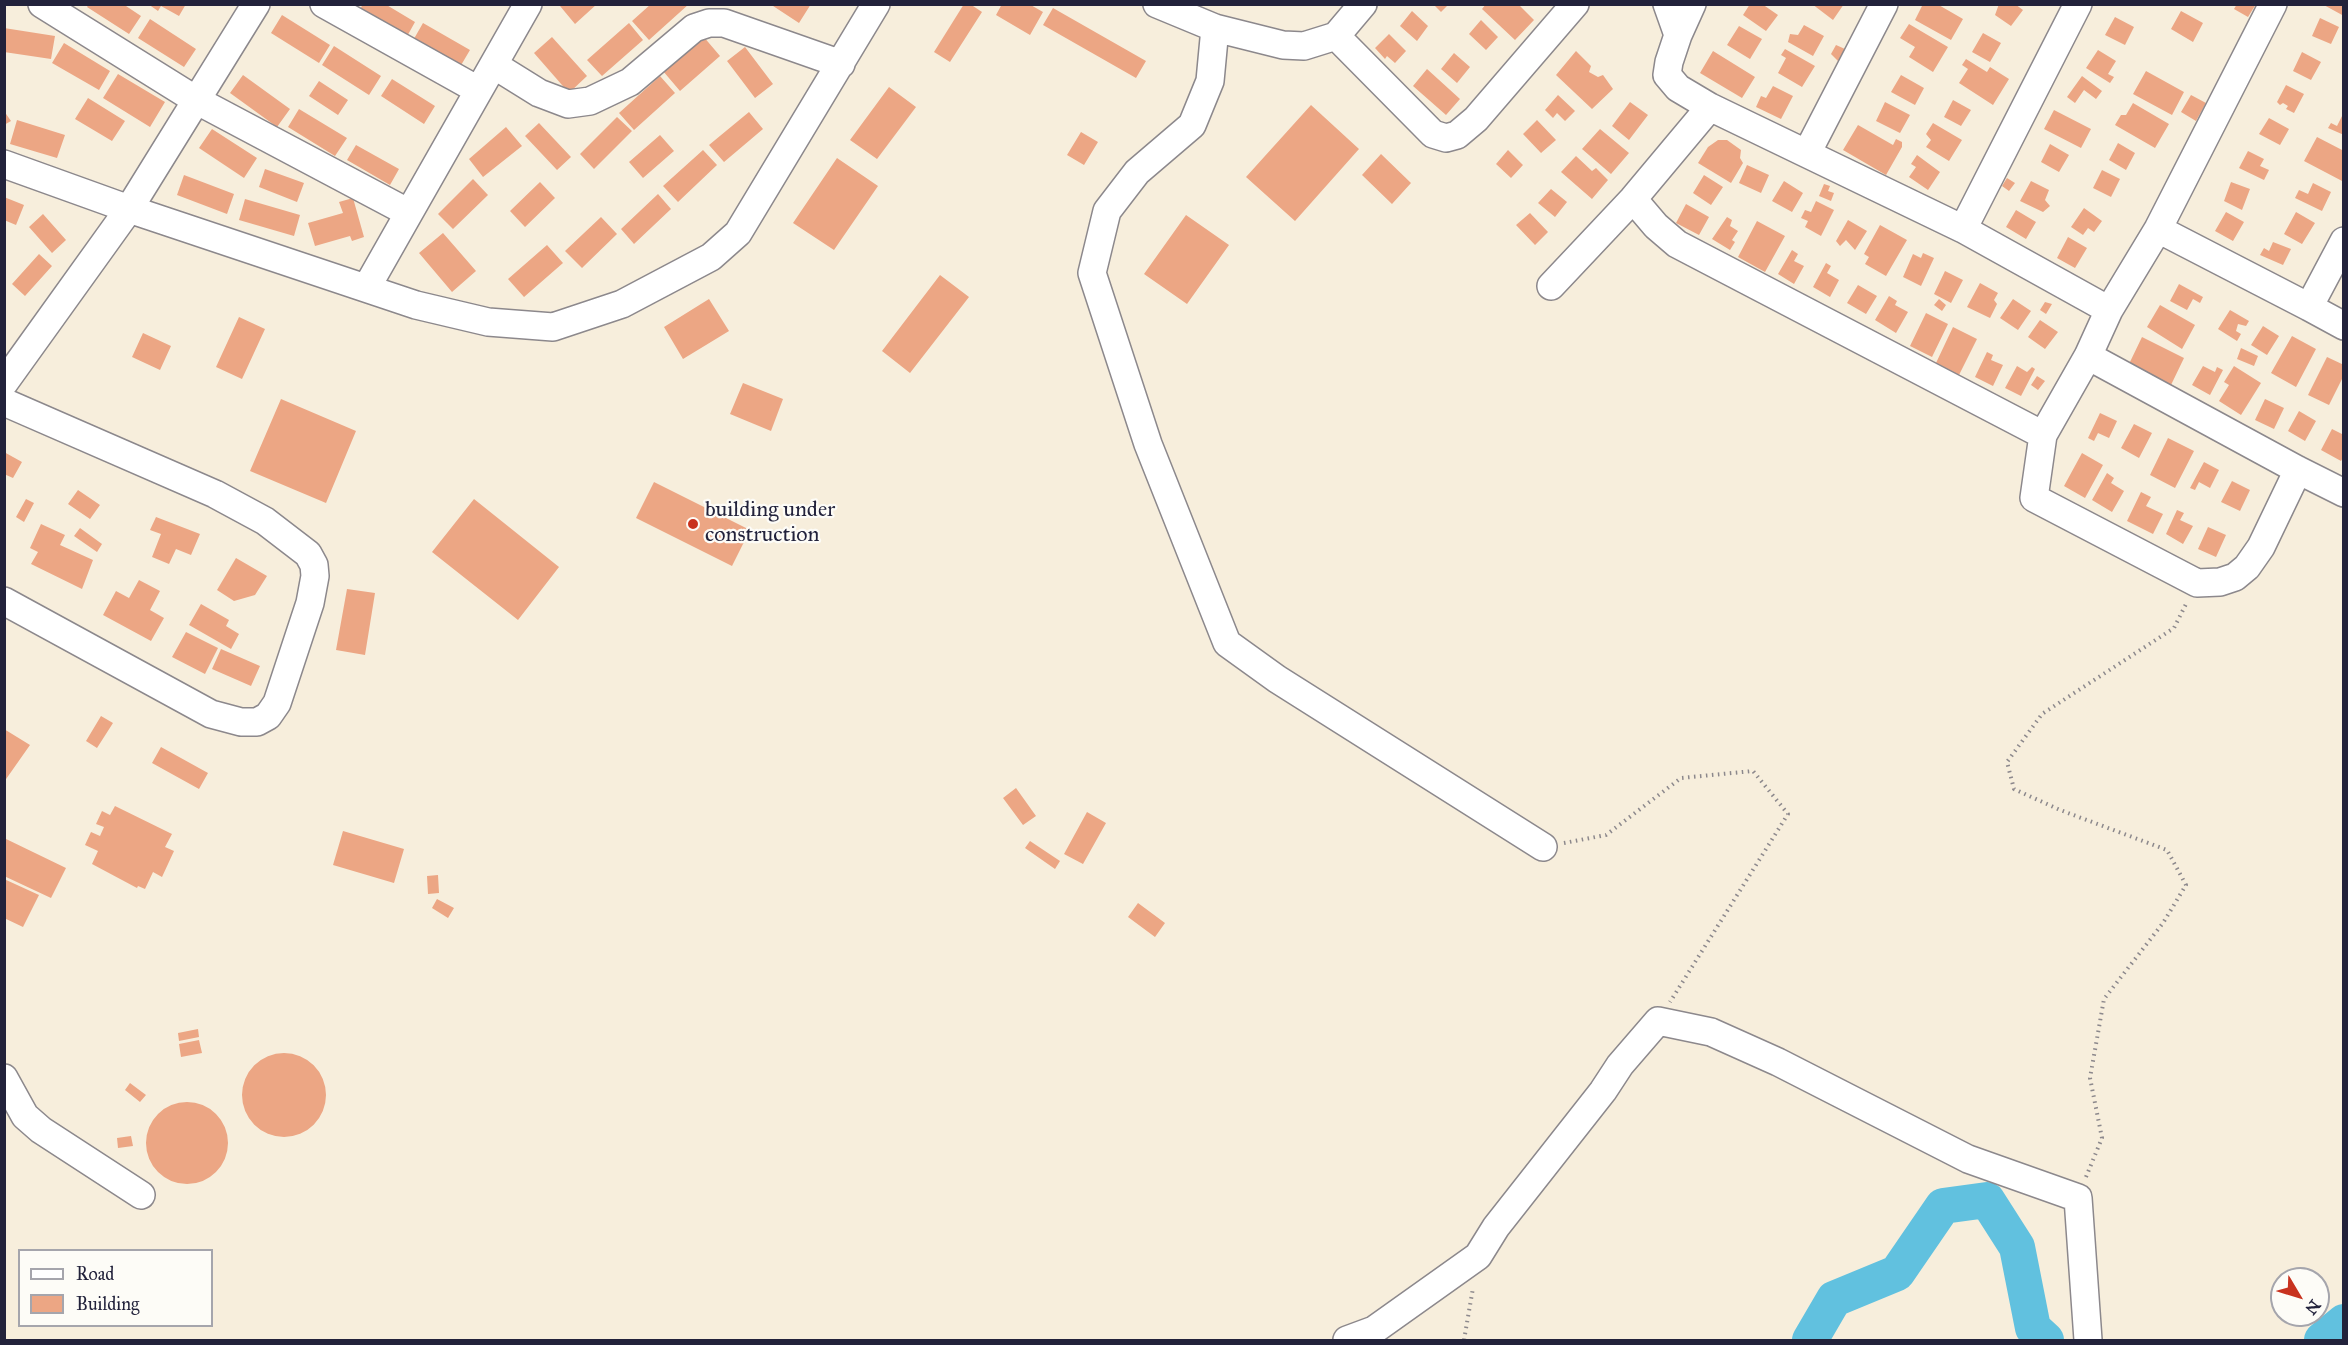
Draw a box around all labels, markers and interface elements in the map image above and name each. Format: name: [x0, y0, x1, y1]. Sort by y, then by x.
place label: building under construction: [705, 498, 835, 550]
marker: building under construction: [686, 517, 700, 531]
legend: [18, 1249, 213, 1327]
text: Road: [76, 1263, 114, 1285]
north arrow: [2270, 1267, 2330, 1327]
text: Building: [76, 1293, 139, 1315]
text: N: [2301, 1296, 2325, 1318]

